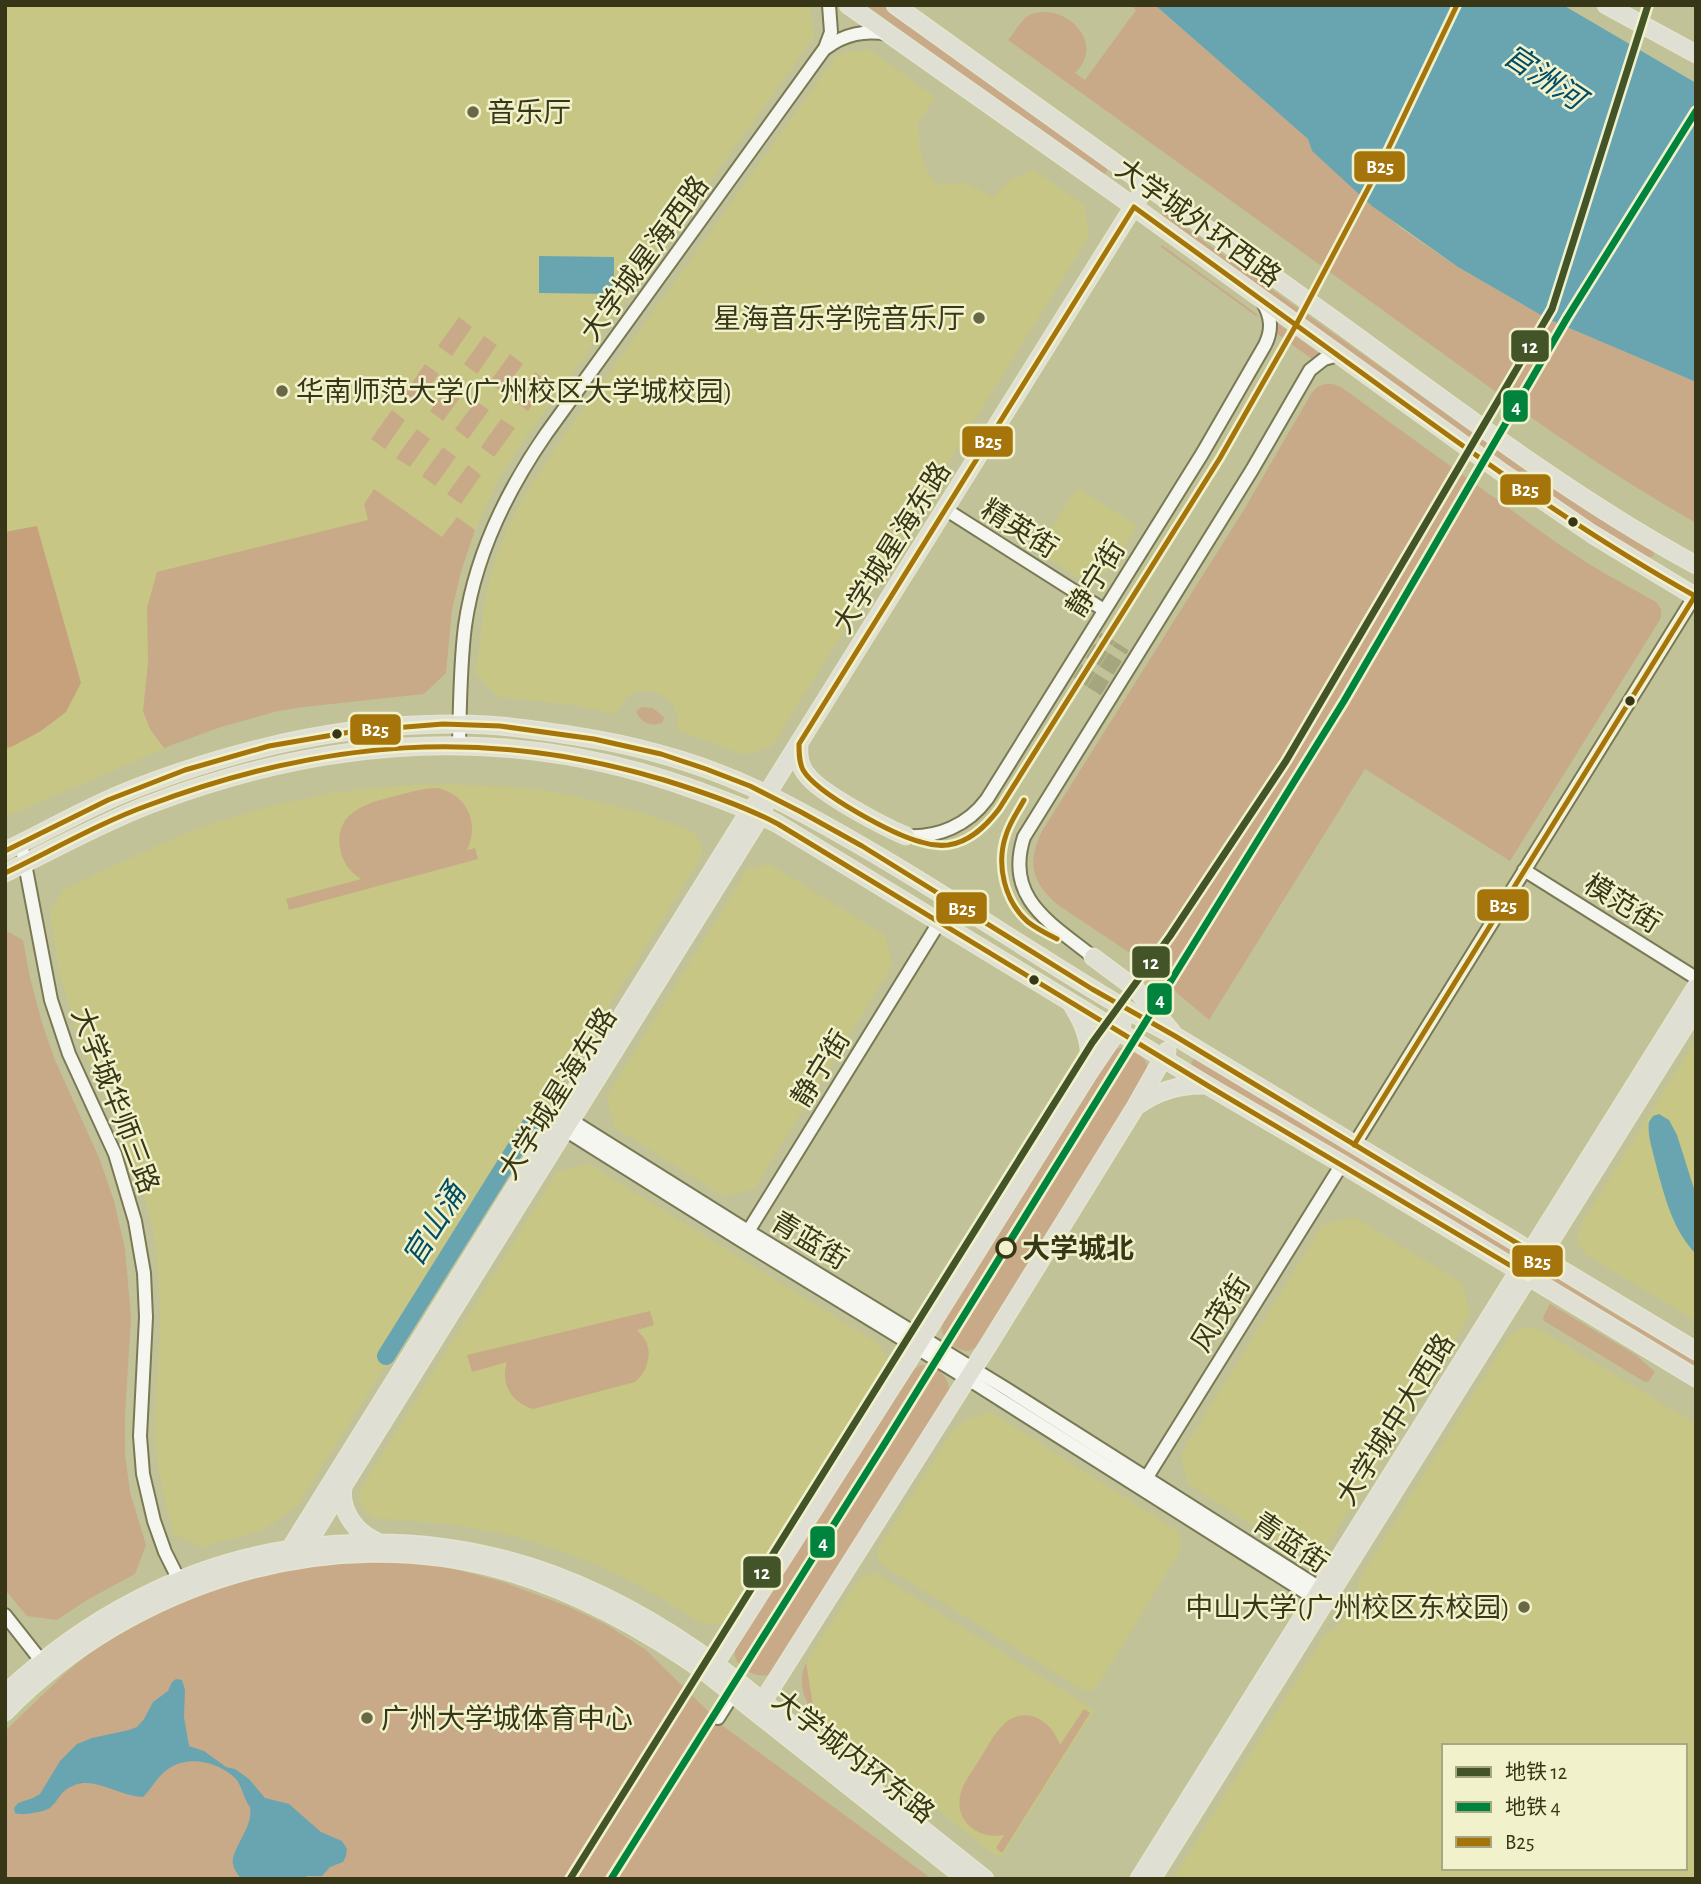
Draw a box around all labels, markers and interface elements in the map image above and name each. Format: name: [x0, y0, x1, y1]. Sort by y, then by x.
water label: 官洲河: [1498, 39, 1594, 118]
place label: 音乐厅: [487, 98, 571, 128]
marker: 音乐厅: [465, 104, 481, 120]
line badge: B25: [1353, 150, 1406, 183]
street label: 大学城外环西路: [1110, 153, 1287, 293]
text: B25: [1366, 158, 1394, 177]
street label: 大学城星海西路: [575, 170, 715, 347]
place label: 星海音乐学院音乐厅: [713, 304, 965, 334]
marker: 星海音乐学院音乐厅: [971, 310, 987, 326]
line badge: 12: [1510, 329, 1550, 363]
text: 12: [1522, 338, 1538, 357]
place label: 华南师范大学(广州校区大学城校园): [296, 377, 733, 407]
marker: 华南师范大学(广州校区大学城校园): [274, 383, 290, 399]
line badge: 4: [1502, 389, 1529, 423]
text: 4: [1511, 398, 1521, 417]
line badge: B25: [961, 425, 1014, 458]
text: B25: [974, 433, 1002, 452]
street label: 大学城星海东路: [827, 456, 957, 639]
line badge: B25: [1499, 473, 1552, 506]
text: B25: [1511, 481, 1539, 500]
street label: 精英街: [976, 494, 1063, 564]
unlabelled marker: [1566, 515, 1580, 529]
street label: 静宁街: [1061, 535, 1131, 622]
unlabelled marker: [1623, 694, 1637, 708]
line badge: B25: [349, 713, 402, 746]
text: B25: [361, 721, 389, 740]
unlabelled marker: [330, 727, 344, 741]
street label: 模范街: [1579, 869, 1666, 939]
line badge: B25: [1476, 888, 1530, 922]
line badge: B25: [935, 891, 988, 925]
text: B25: [1489, 897, 1517, 916]
text: B25: [948, 900, 976, 919]
line badge: 12: [1131, 945, 1171, 979]
text: 12: [1143, 954, 1159, 973]
unlabelled marker: [1027, 973, 1041, 987]
line badge: 4: [1146, 982, 1173, 1016]
text: 4: [1155, 991, 1165, 1010]
street label: 大学城星海东路: [493, 1002, 623, 1185]
street label: 大学城华师三路: [66, 1003, 164, 1197]
street label: 静宁街: [786, 1025, 856, 1112]
water label: 官山涌: [397, 1176, 473, 1272]
street label: 青蓝街: [766, 1206, 853, 1275]
place label: 大学城北: [1022, 1234, 1134, 1264]
marker: 大学城北: [996, 1238, 1016, 1258]
line badge: B25: [1511, 1244, 1564, 1278]
text: B25: [1523, 1253, 1551, 1272]
street label: 风茂街: [1186, 1270, 1256, 1357]
street label: 大学城中大西路: [1331, 1328, 1461, 1511]
street label: 青蓝街: [1247, 1507, 1334, 1579]
line badge: 4: [809, 1525, 836, 1559]
text: 4: [818, 1534, 828, 1553]
line badge: 12: [742, 1555, 782, 1589]
text: 12: [754, 1564, 770, 1583]
place label: 中山大学(广州校区东校园): [1185, 1593, 1510, 1623]
marker: 中山大学(广州校区东校园): [1516, 1599, 1532, 1615]
street label: 大学城内环东路: [767, 1685, 940, 1829]
place label: 广州大学城体育中心: [381, 1704, 633, 1734]
marker: 广州大学城体育中心: [359, 1710, 375, 1726]
legend: [1442, 1744, 1687, 1870]
text: 地铁 12: [1505, 1761, 1567, 1783]
text: 地铁 4: [1505, 1796, 1561, 1818]
text: B25: [1505, 1832, 1535, 1853]

